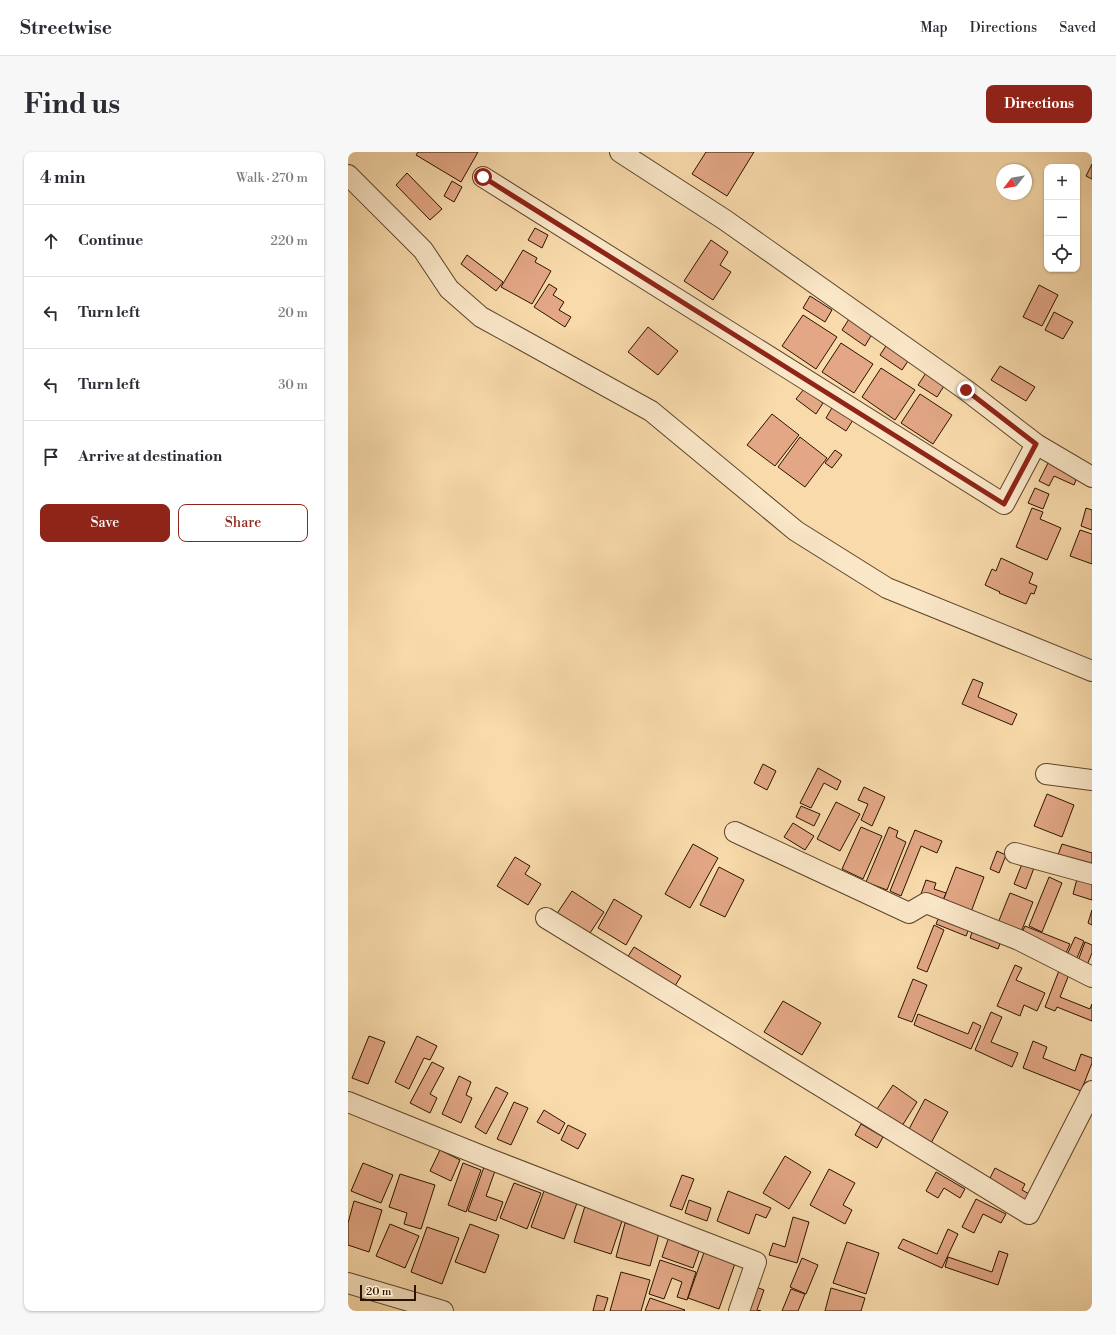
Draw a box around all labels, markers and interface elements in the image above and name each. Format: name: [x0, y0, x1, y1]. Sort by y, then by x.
text: Streetwise: [20, 16, 112, 40]
text: Map: [920, 19, 948, 37]
text: Directions: [970, 19, 1037, 37]
text: Saved: [1059, 19, 1096, 37]
button: Directions: [986, 85, 1092, 123]
text: Find us: [24, 87, 120, 122]
north arrow: [996, 164, 1032, 200]
map controls: [1044, 164, 1080, 272]
button: +: [1044, 164, 1080, 200]
text: 4 min: [40, 167, 85, 189]
route start: [474, 168, 492, 186]
text: Walk · 270 m: [236, 170, 308, 186]
button: −: [1044, 200, 1080, 236]
icon: ahead: [40, 230, 62, 252]
text: Continue: [78, 231, 143, 250]
text: 220 m: [270, 233, 308, 249]
button: locate: [1044, 236, 1080, 272]
icon: left: [40, 302, 62, 324]
text: Turn left: [78, 303, 140, 322]
text: 20 m: [278, 305, 308, 321]
icon: left: [40, 374, 62, 396]
text: Turn left: [78, 375, 140, 394]
text: 30 m: [278, 377, 308, 393]
route end: [957, 381, 975, 399]
icon: arrive: [40, 446, 62, 468]
text: Arrive at destination: [78, 447, 222, 466]
button: Save: [40, 504, 170, 542]
button: Share: [178, 504, 308, 542]
scale bar: [360, 1283, 416, 1302]
text: 20 m: [366, 1285, 391, 1299]

